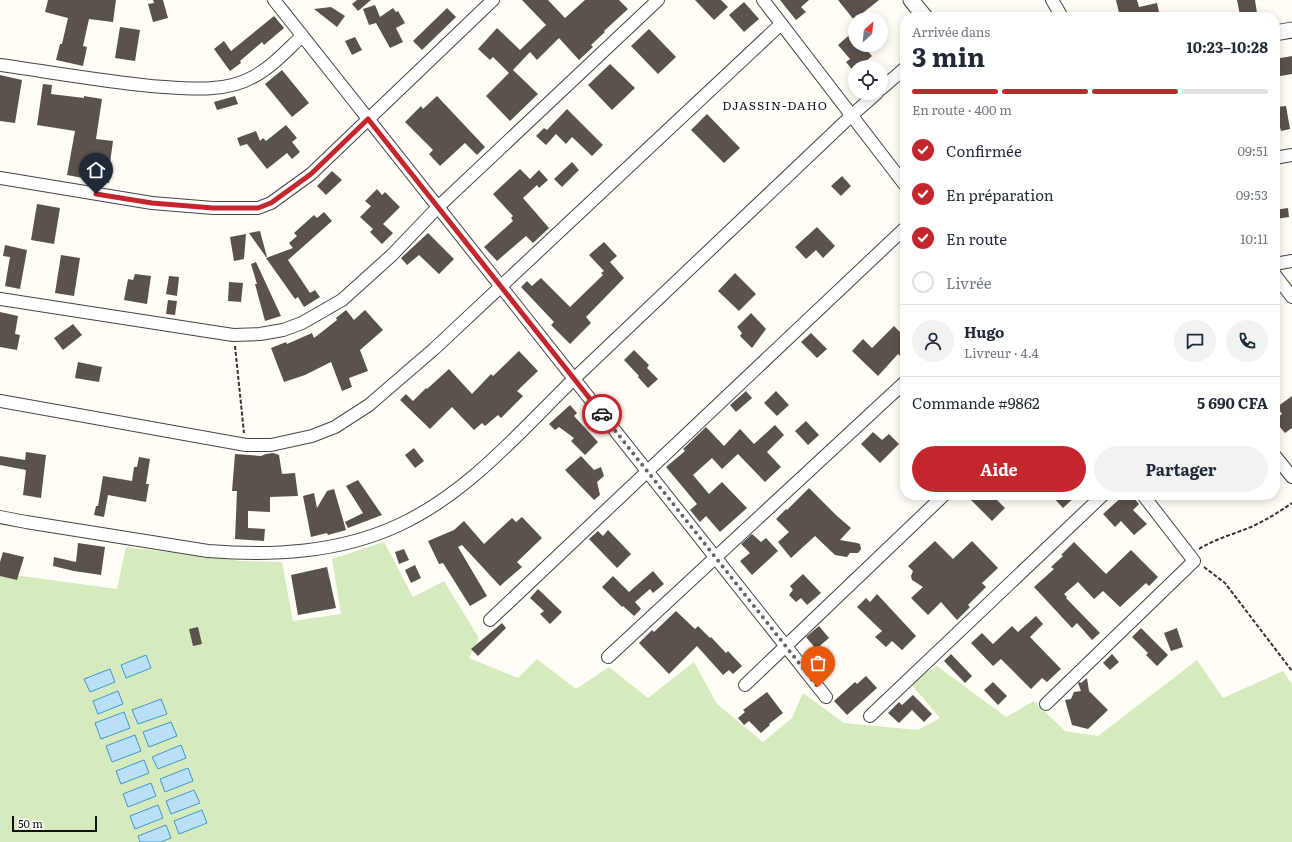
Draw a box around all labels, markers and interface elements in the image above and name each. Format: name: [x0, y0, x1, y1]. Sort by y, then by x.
north arrow: [848, 12, 888, 52]
map controls: [848, 12, 888, 100]
text: Arrivée dans: [912, 22, 990, 41]
text: 10:23–10:28: [1187, 35, 1268, 58]
text: 3 min: [912, 36, 985, 75]
button: locate: [848, 60, 888, 100]
district label: DJASSIN-DAHO: [722, 96, 828, 114]
text: En route · 400 m: [912, 100, 1012, 119]
icon: check: [912, 139, 934, 161]
text: Confirmée: [946, 139, 1022, 162]
text: 09:51: [1237, 141, 1268, 160]
pin: [79, 153, 113, 194]
icon: home: [85, 159, 107, 181]
icon: check: [912, 183, 934, 205]
text: En préparation: [946, 183, 1054, 206]
text: 09:53: [1236, 185, 1268, 204]
icon: check: [912, 227, 934, 249]
text: En route: [946, 227, 1007, 250]
text: 10:11: [1240, 229, 1268, 248]
text: Livrée: [946, 271, 992, 294]
button: person: [912, 320, 954, 362]
text: Hugo: [964, 320, 1004, 343]
button: chat: [1174, 320, 1216, 362]
button: phone: [1226, 320, 1268, 362]
text: Livreur · 4.4: [964, 343, 1039, 362]
text: Commande #9862: [912, 391, 1040, 414]
text: 5 690 CFA: [1197, 391, 1268, 414]
courier: [582, 394, 622, 434]
icon: car: [591, 403, 613, 425]
button: Aide: [912, 446, 1086, 492]
button: Partager: [1094, 446, 1268, 492]
pin: [801, 646, 835, 687]
icon: bag: [807, 652, 829, 674]
scale bar: [12, 814, 97, 833]
text: 50 m: [18, 815, 43, 831]

